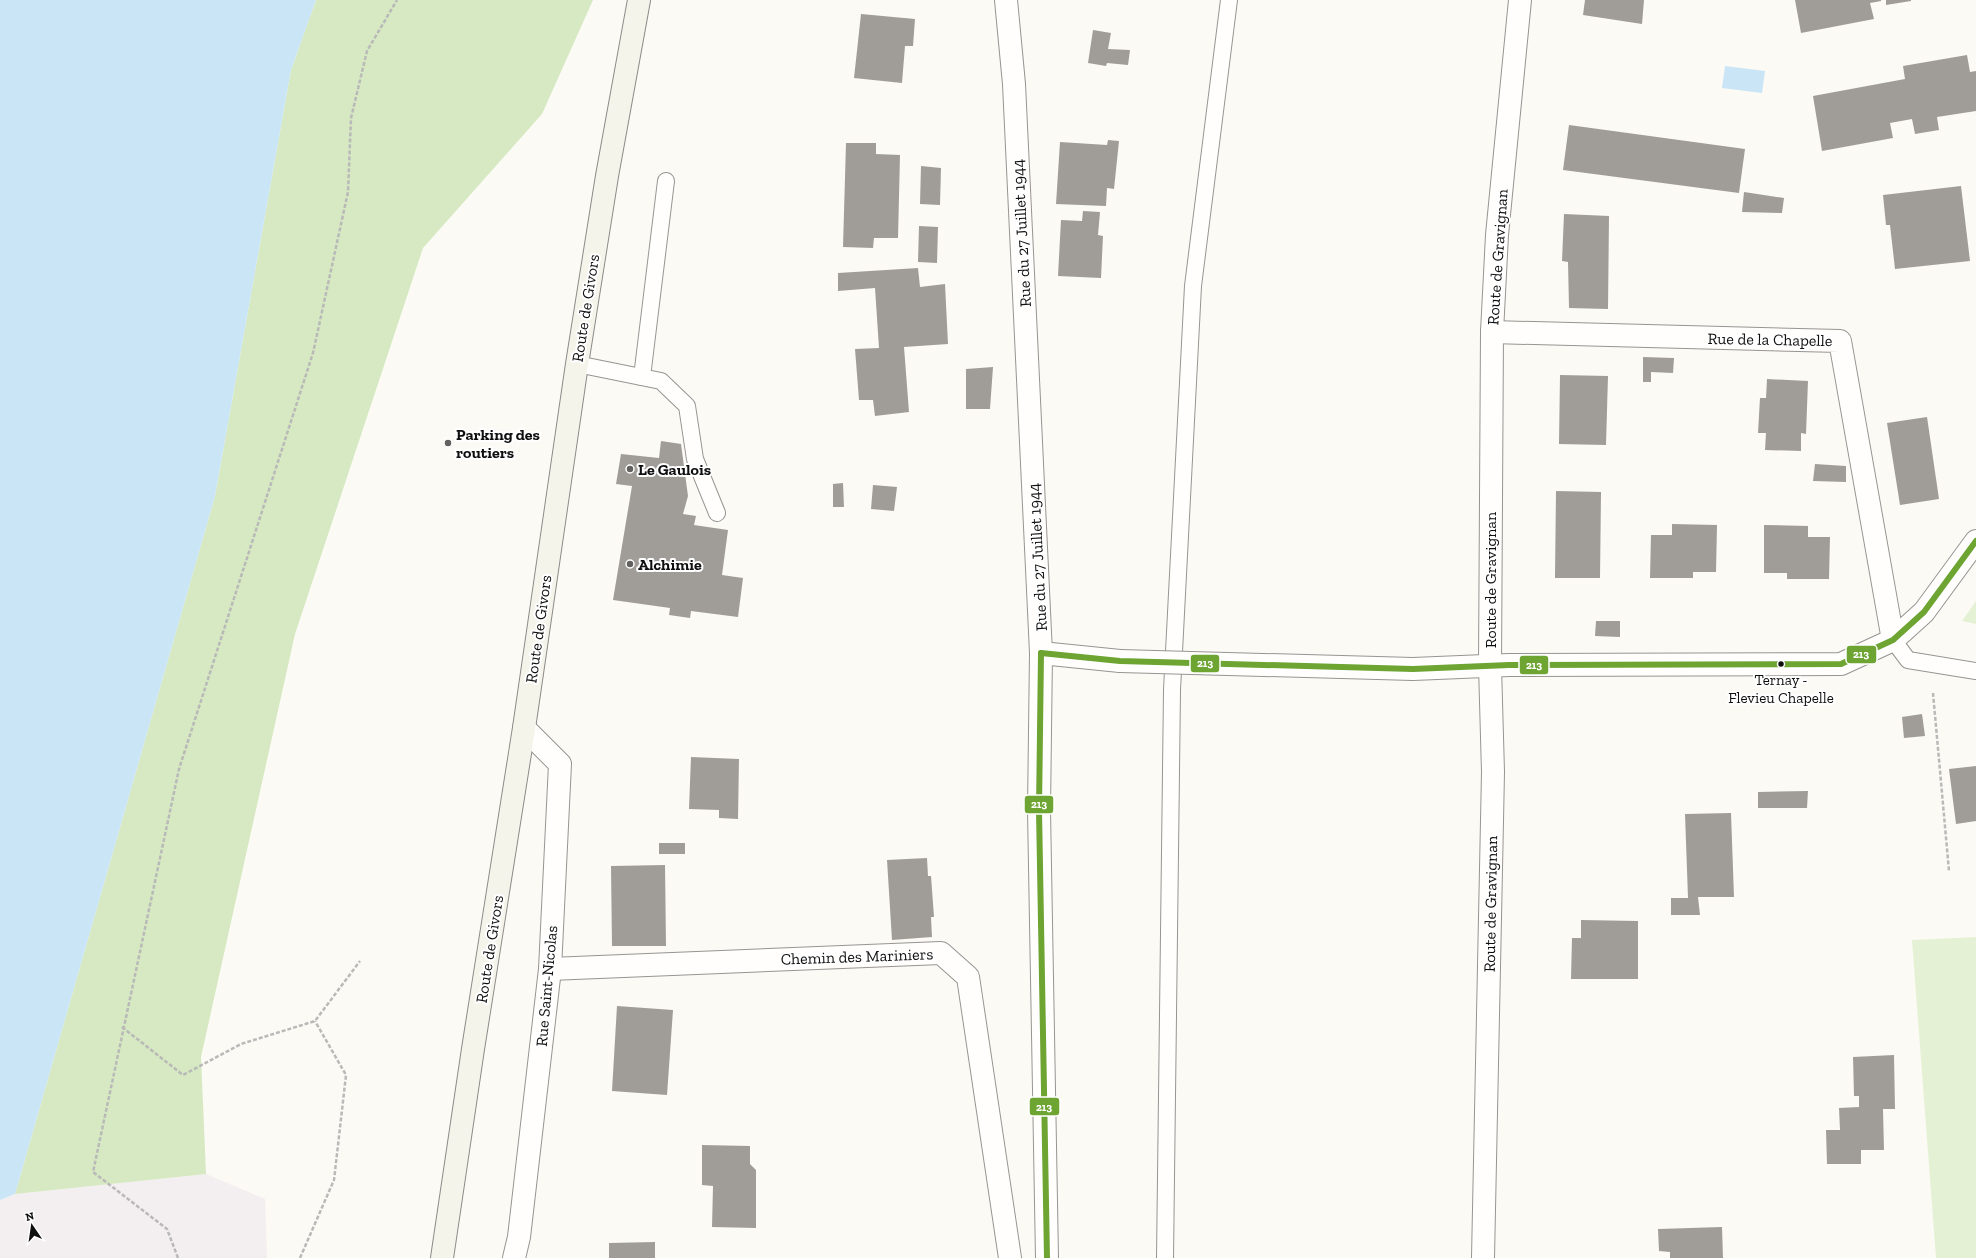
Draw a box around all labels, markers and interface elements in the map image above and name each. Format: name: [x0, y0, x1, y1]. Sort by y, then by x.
street label: Rue du 27 Juillet 1944: [1008, 158, 1035, 308]
street label: Route de Gravignan: [1483, 187, 1512, 326]
street label: Route de Givors: [568, 253, 603, 363]
street label: Rue de la Chapelle: [1707, 329, 1833, 350]
place label: Parking des routiers: [456, 425, 540, 462]
marker: Parking des routiers: [443, 438, 453, 448]
place label: Le Gaulois: [638, 460, 711, 479]
marker: Le Gaulois: [625, 464, 635, 474]
street label: Rue du 27 Juillet 1944: [1024, 482, 1051, 632]
street label: Route de Gravignan: [1481, 511, 1500, 648]
place label: Alchimie: [638, 555, 702, 574]
marker: Alchimie: [625, 559, 635, 569]
street label: Route de Givors: [522, 574, 555, 684]
line badge: 213: [1846, 645, 1877, 664]
text: 213: [1853, 648, 1869, 661]
line badge: 213: [1190, 654, 1220, 673]
line badge: 213: [1519, 655, 1549, 675]
text: 213: [1197, 657, 1213, 670]
text: 213: [1526, 659, 1542, 672]
marker: Ternay - Flevieu Chapelle: [1776, 659, 1786, 669]
place label: Ternay - Flevieu Chapelle: [1728, 671, 1834, 707]
line badge: 213: [1024, 795, 1054, 814]
text: 213: [1031, 798, 1047, 811]
street label: Route de Gravignan: [1480, 835, 1501, 972]
street label: Route de Givors: [472, 894, 507, 1004]
street label: Rue Saint-Nicolas: [532, 925, 561, 1047]
street label: Chemin des Mariniers: [780, 944, 934, 969]
line badge: 213: [1029, 1097, 1060, 1116]
text: 213: [1036, 1101, 1052, 1114]
north arrow: [12, 1206, 52, 1246]
text: N: [24, 1209, 36, 1224]

